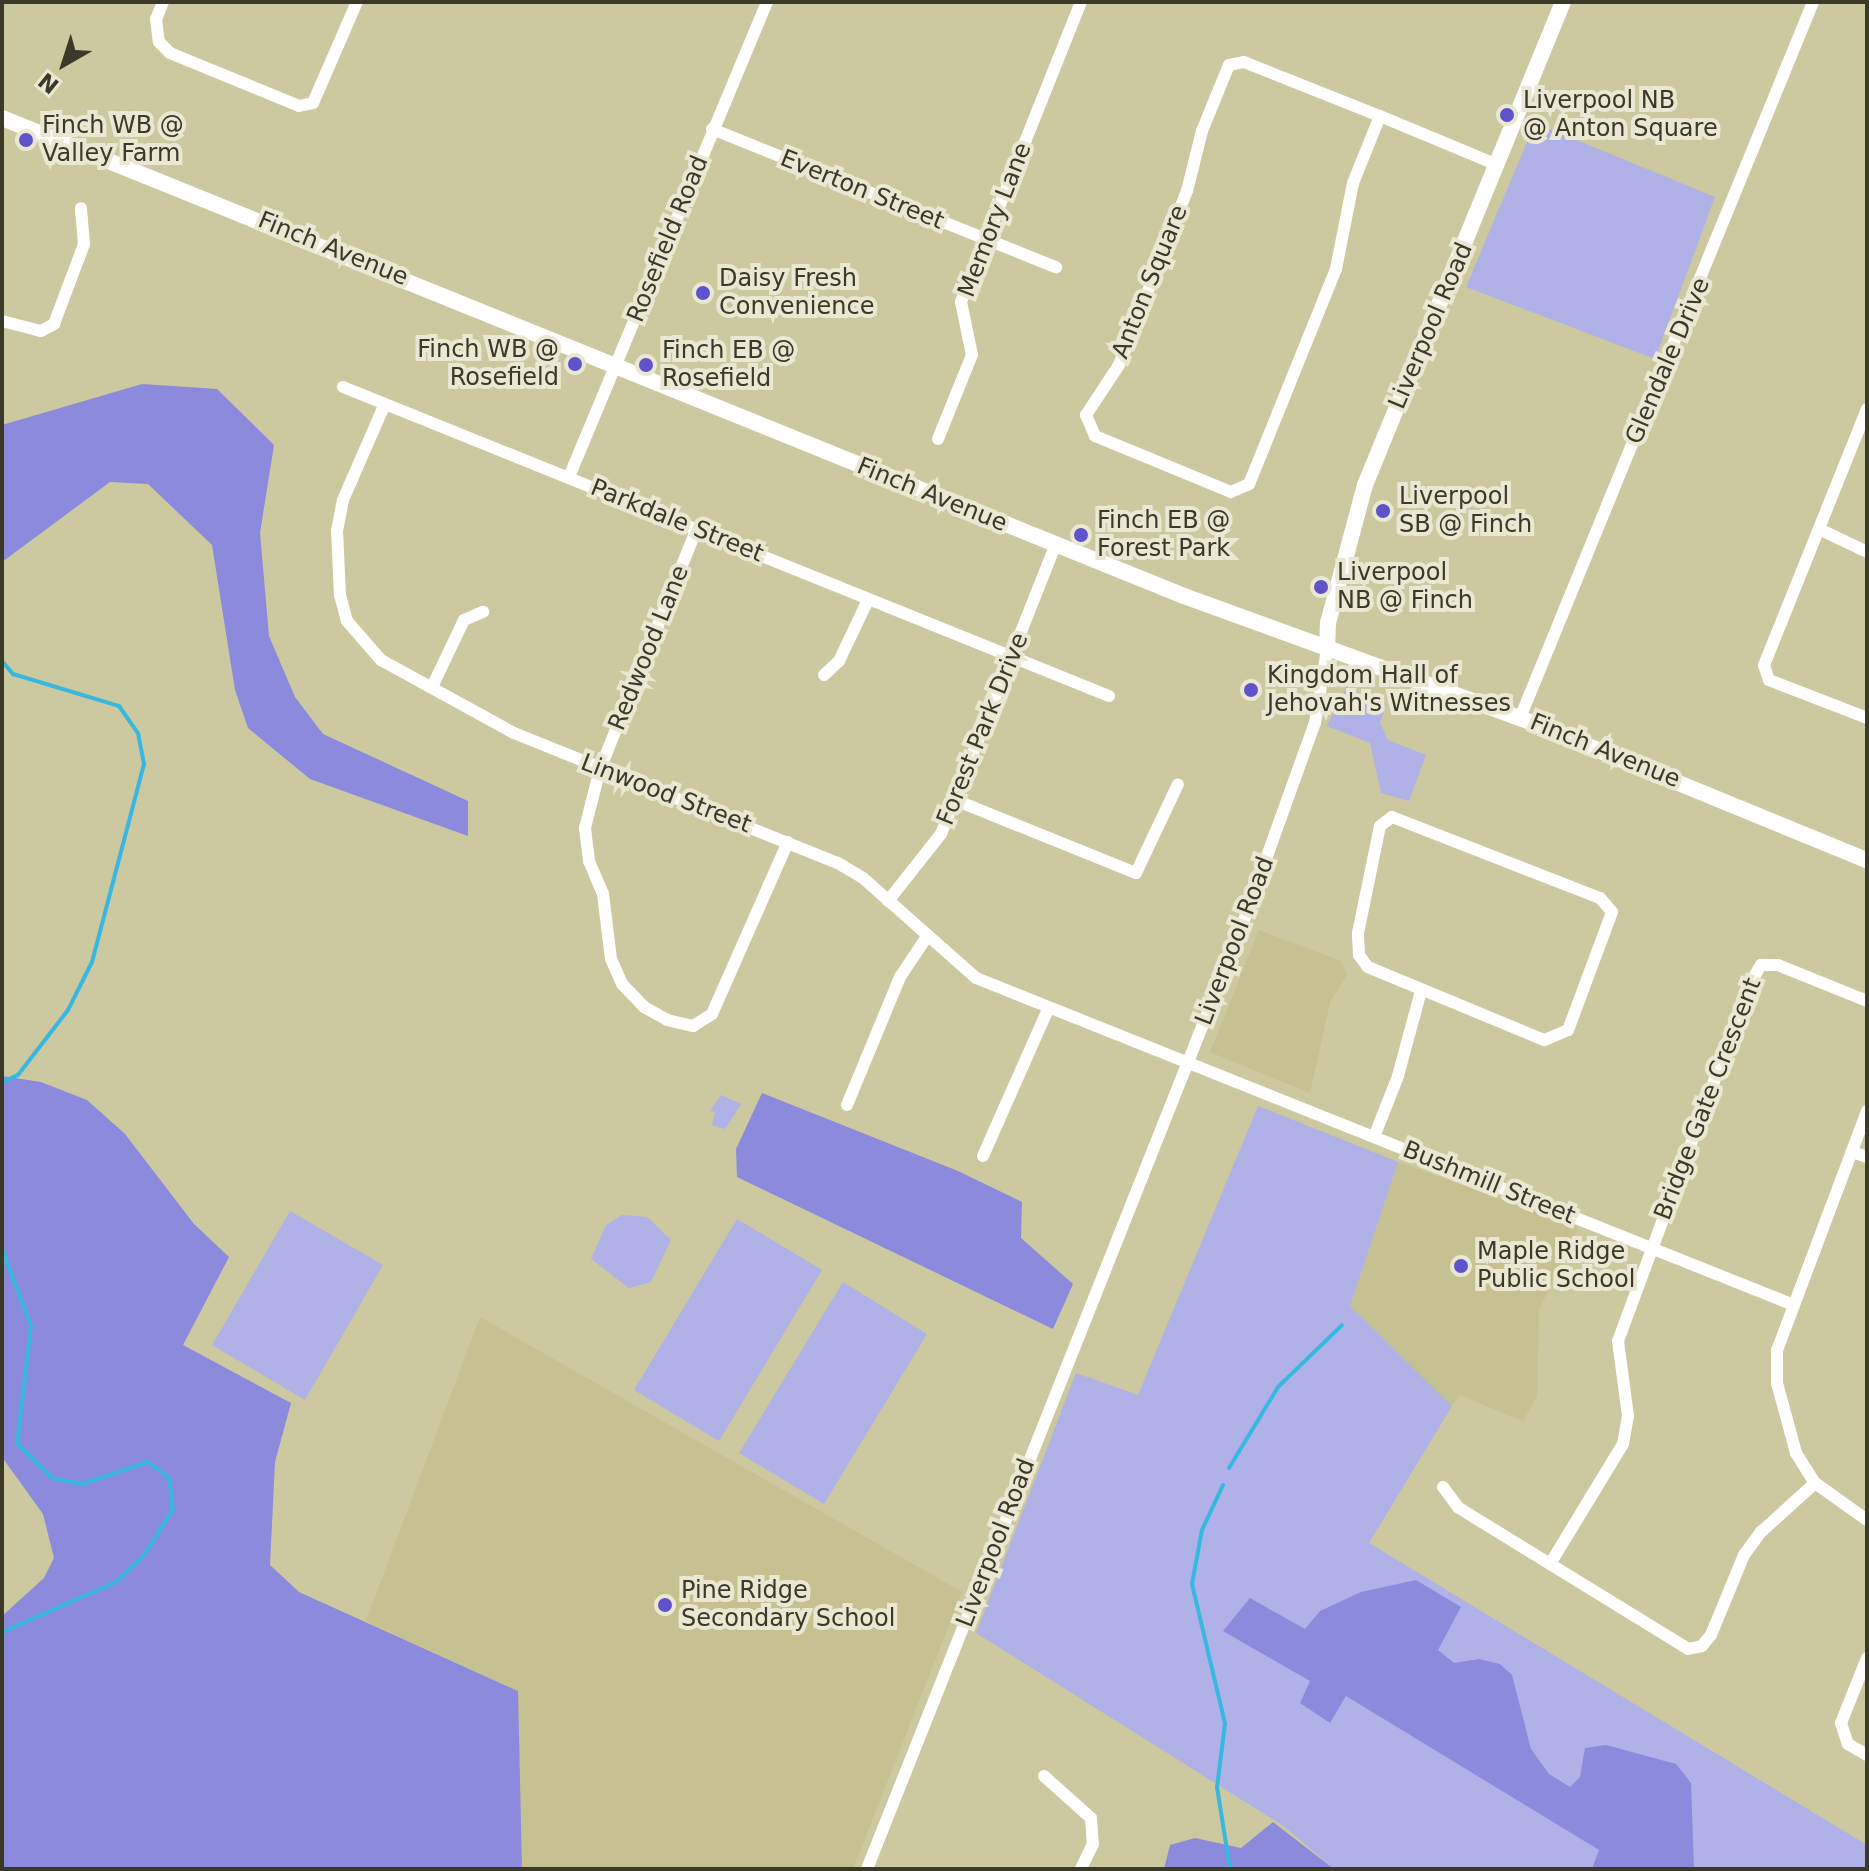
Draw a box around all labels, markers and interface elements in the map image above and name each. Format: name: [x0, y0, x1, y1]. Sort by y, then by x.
north arrow: [24, 24, 104, 104]
text: N: [34, 68, 64, 99]
place label: Liverpool NB @ Anton Square: [1523, 87, 1718, 143]
marker: Liverpool NB @ Anton Square: [1498, 106, 1516, 124]
place label: Finch WB @ Valley Farm: [42, 112, 184, 168]
marker: Finch WB @ Valley Farm: [17, 131, 35, 149]
street label: Memory Lane: [952, 139, 1038, 301]
street label: Everton Street: [776, 144, 948, 236]
street label: Rosefield Road: [621, 151, 715, 327]
street label: Anton Square: [1106, 201, 1194, 363]
street label: Finch Avenue: [254, 206, 412, 292]
street label: Liverpool Road: [1383, 238, 1479, 414]
place label: Daisy Fresh Convenience: [719, 265, 874, 321]
street label: Glendale Drive: [1620, 273, 1716, 449]
marker: Daisy Fresh Convenience: [694, 284, 712, 302]
place label: Finch WB @ Rosefield: [417, 336, 559, 392]
place label: Finch EB @ Rosefield: [662, 337, 795, 393]
marker: Finch WB @ Rosefield: [566, 355, 584, 373]
marker: Finch EB @ Rosefield: [637, 356, 655, 374]
street label: Finch Avenue: [853, 452, 1011, 538]
street label: Parkdale Street: [586, 473, 768, 569]
place label: Liverpool SB @ Finch: [1399, 483, 1532, 539]
marker: Liverpool SB @ Finch: [1374, 502, 1392, 520]
place label: Finch EB @ Forest Park: [1097, 507, 1230, 563]
marker: Finch EB @ Forest Park: [1072, 526, 1090, 544]
place label: Liverpool NB @ Finch: [1337, 559, 1473, 615]
street label: Redwood Lane: [603, 561, 695, 735]
marker: Liverpool NB @ Finch: [1312, 578, 1330, 596]
street label: Forest Park Drive: [931, 629, 1035, 829]
place label: Kingdom Hall of Jehovah's Witnesses: [1267, 662, 1511, 718]
marker: Kingdom Hall of Jehovah's Witnesses: [1242, 681, 1260, 699]
street label: Finch Avenue: [1526, 708, 1684, 794]
street label: Linwood Street: [577, 748, 755, 840]
street label: Liverpool Road: [1190, 853, 1280, 1029]
street label: Bridge Gate Crescent: [1649, 974, 1767, 1224]
street label: Bushmill Street: [1399, 1135, 1579, 1231]
place label: Maple Ridge Public School: [1477, 1238, 1635, 1294]
marker: Maple Ridge Public School: [1452, 1257, 1470, 1275]
street label: Liverpool Road: [951, 1455, 1041, 1631]
place label: Pine Ridge Secondary School: [681, 1577, 895, 1633]
marker: Pine Ridge Secondary School: [656, 1596, 674, 1614]

